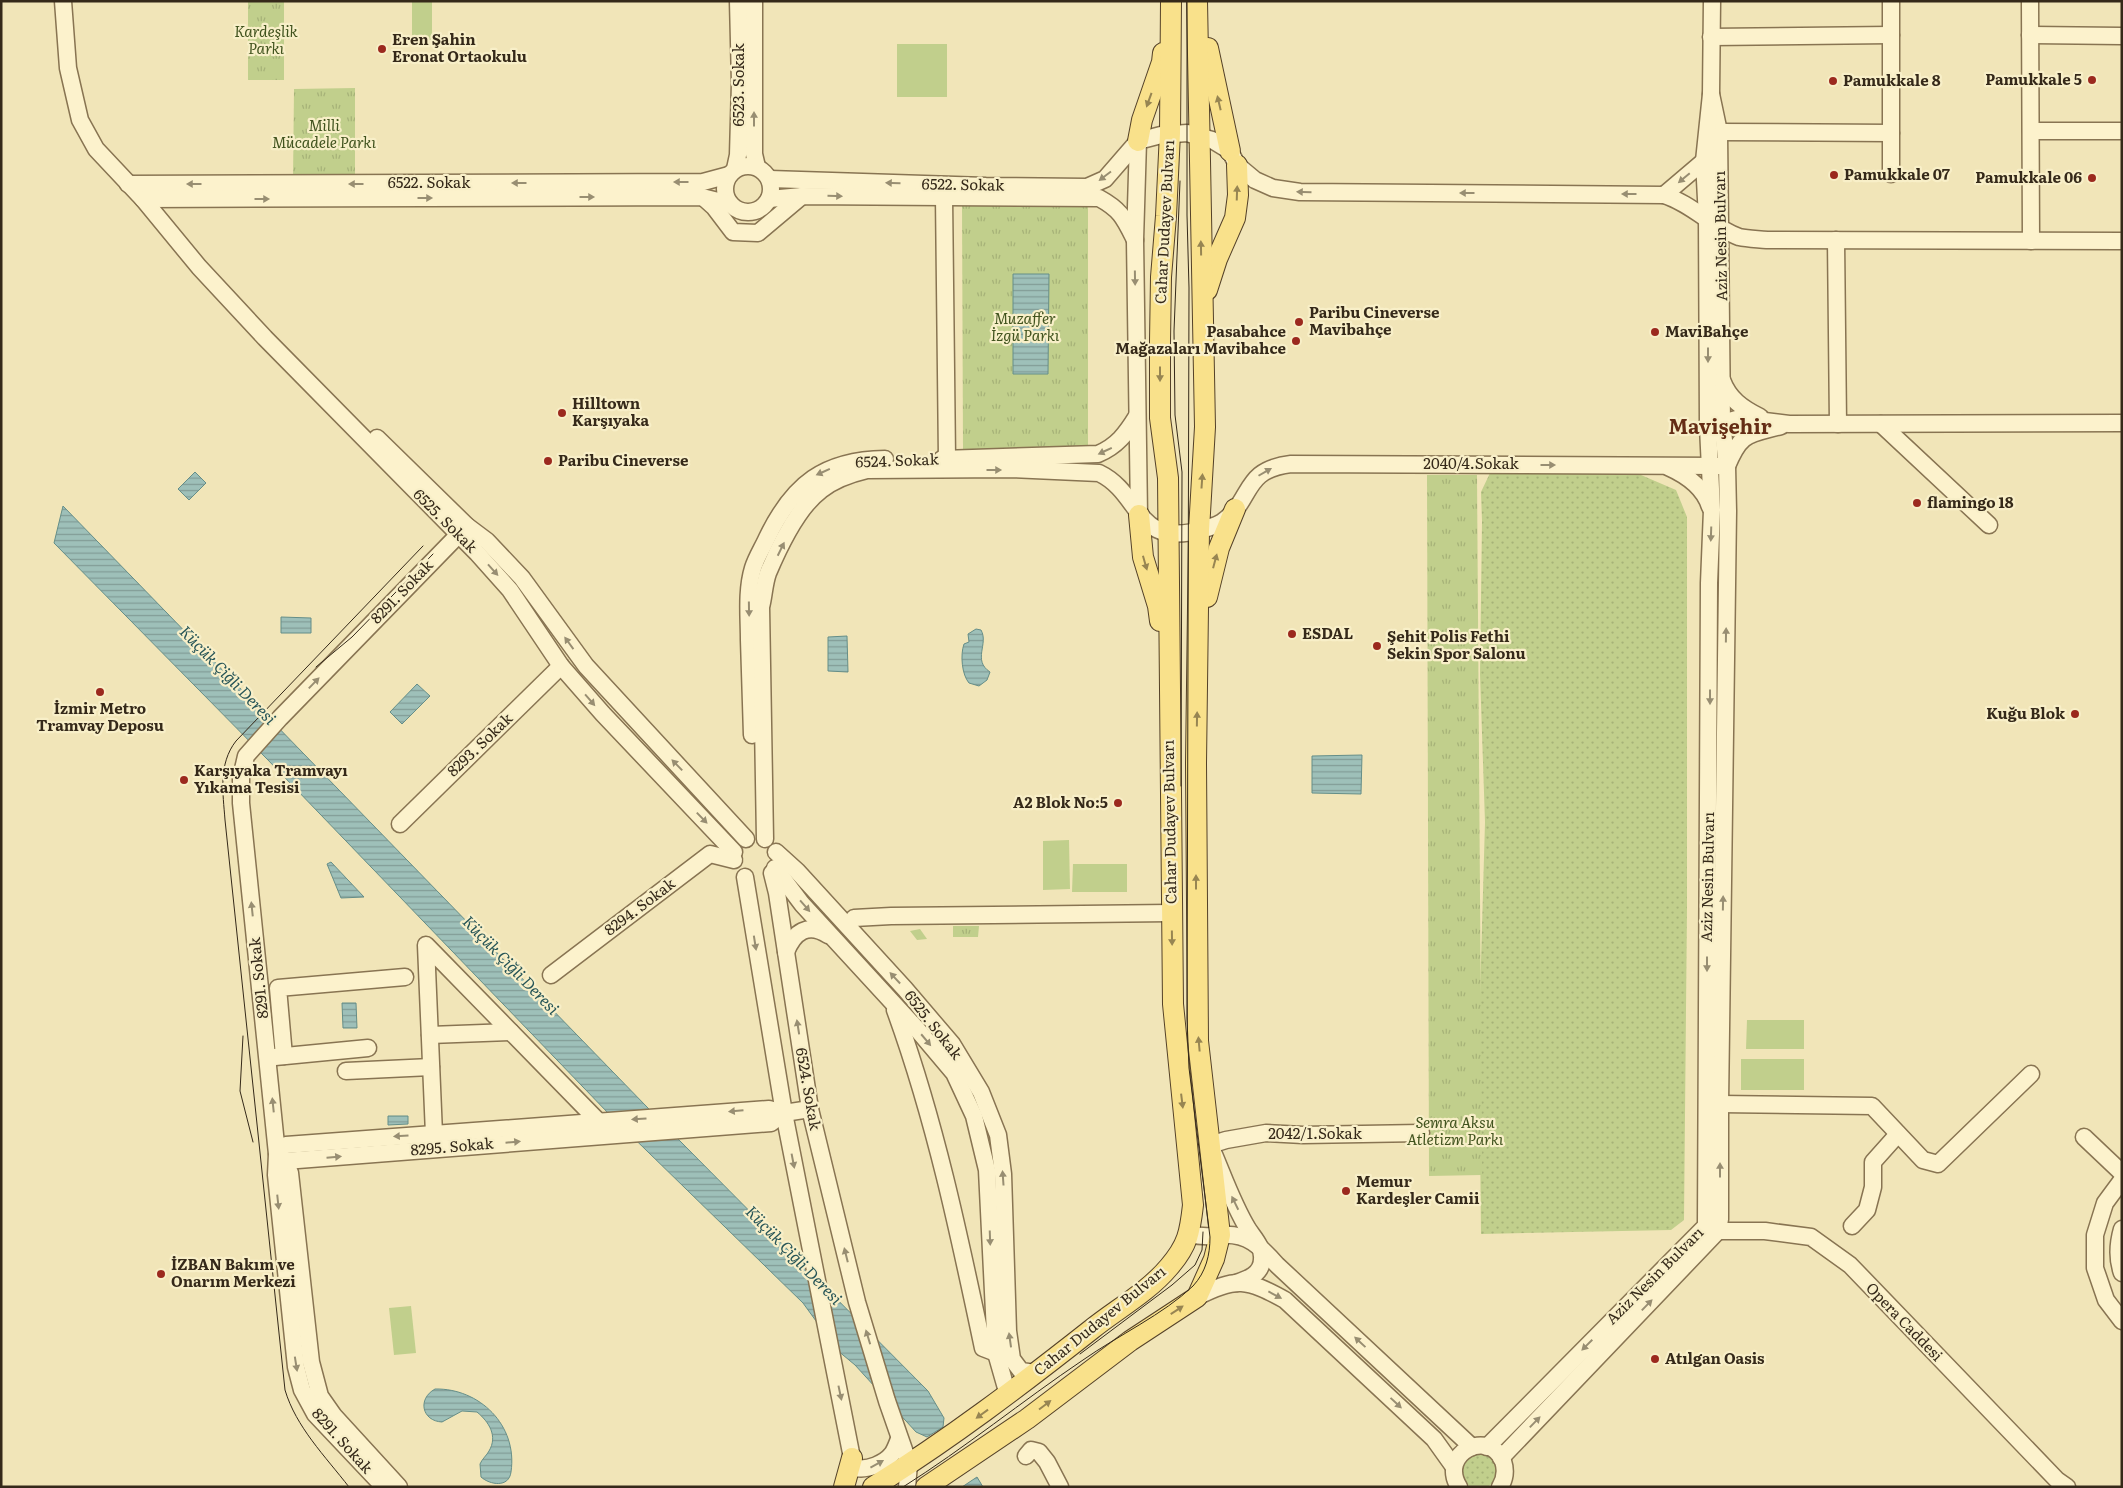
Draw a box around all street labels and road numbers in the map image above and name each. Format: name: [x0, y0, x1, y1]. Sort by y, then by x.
street label: 6523. Sokak: [726, 43, 749, 127]
street label: Cahar Dudayev Bulvarı: [1148, 139, 1179, 304]
street label: 6522. Sokak: [388, 170, 471, 193]
street label: 6522. Sokak: [922, 171, 1005, 196]
street label: Aziz Nesin Bulvarı: [1707, 171, 1732, 301]
street label: 6524. Sokak: [855, 447, 940, 472]
street label: 2040/4.Sokak: [1423, 451, 1520, 474]
street label: 6525. Sokak: [409, 483, 484, 558]
street label: 8291. Sokak: [364, 553, 438, 628]
street label: 8293. Sokak: [441, 706, 518, 781]
street label: Cahar Dudayev Bulvarı: [1156, 740, 1181, 904]
street label: Aziz Nesin Bulvarı: [1694, 812, 1719, 942]
street label: 8294. Sokak: [599, 871, 680, 940]
street label: 8291. Sokak: [242, 936, 273, 1020]
street label: 6525. Sokak: [900, 984, 969, 1064]
street label: 6524. Sokak: [791, 1046, 828, 1133]
street label: 2042/1.Sokak: [1268, 1121, 1363, 1144]
street label: 8295. Sokak: [410, 1130, 495, 1161]
street label: Aziz Nesin Bulvarı: [1600, 1221, 1708, 1329]
street label: Cahar Dudayev Bulvarı: [1028, 1259, 1170, 1380]
street label: Opera Caddesi: [1861, 1276, 1949, 1366]
street label: 8291. Sokak: [307, 1402, 379, 1479]

